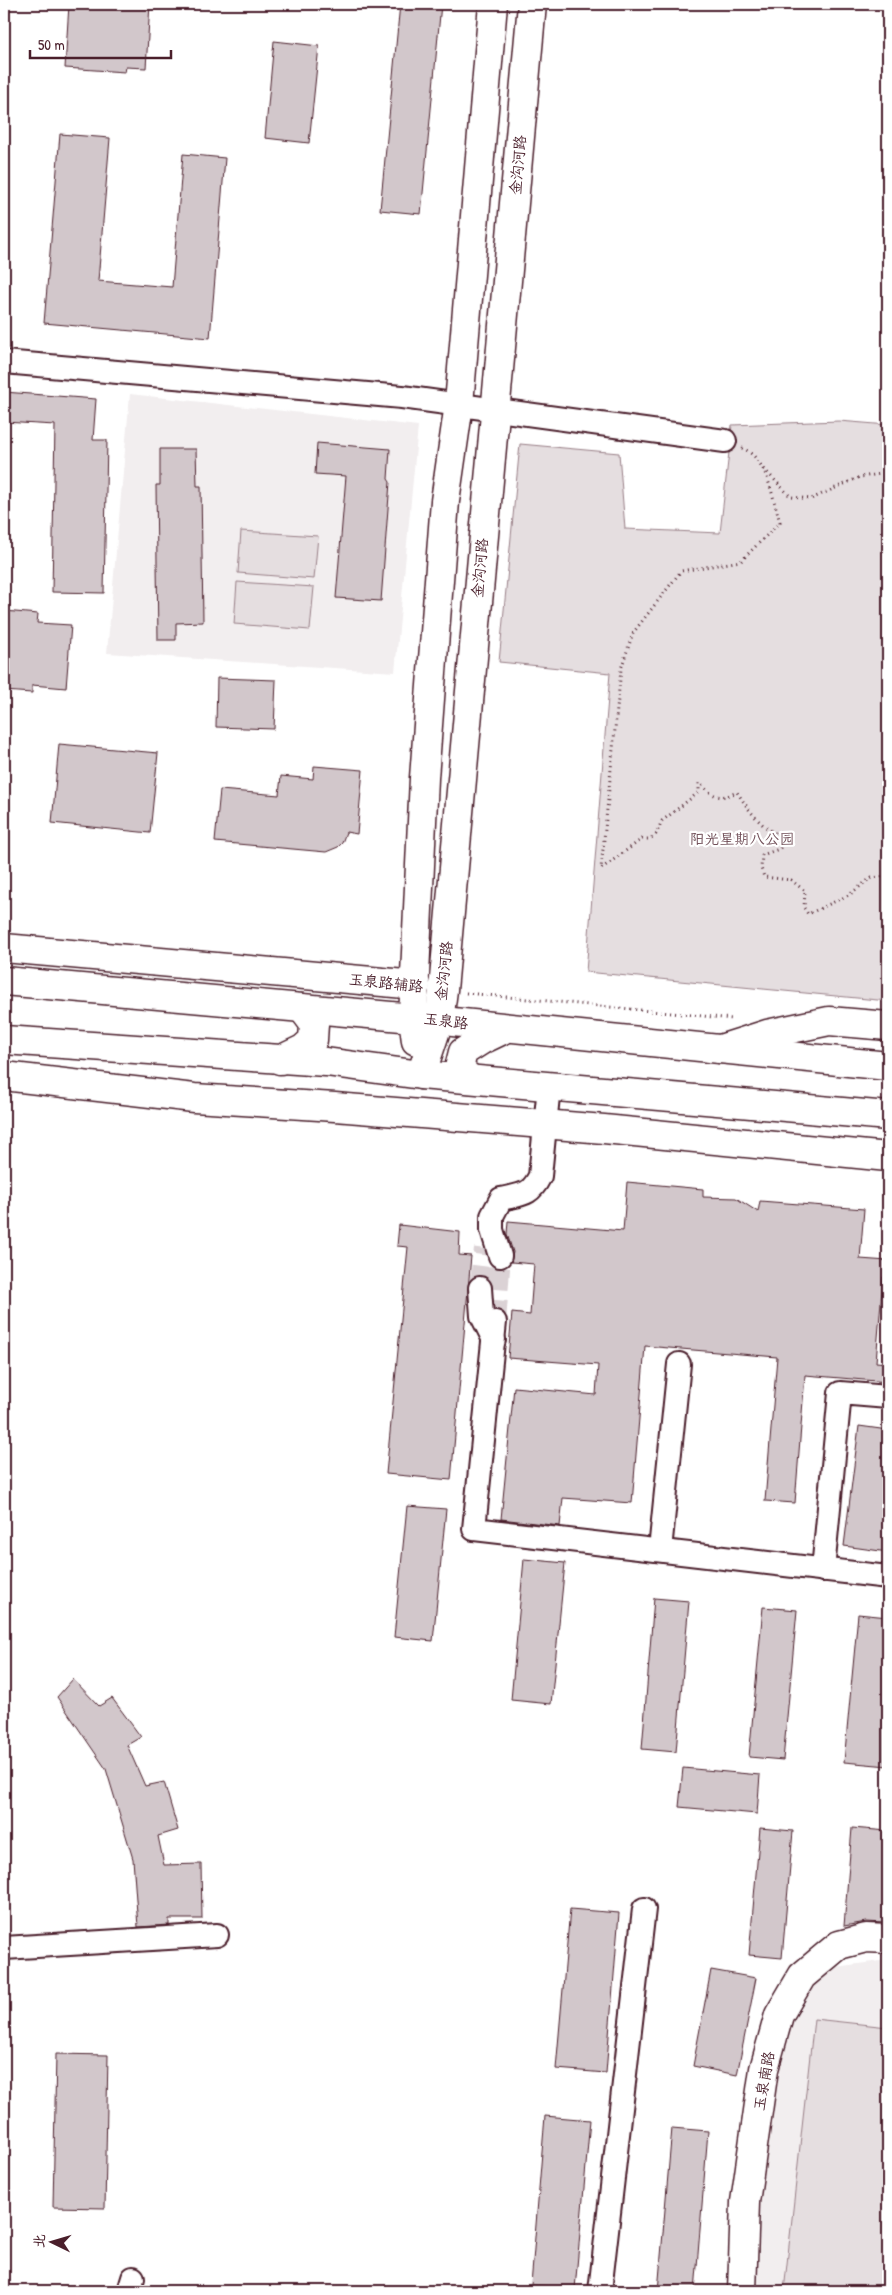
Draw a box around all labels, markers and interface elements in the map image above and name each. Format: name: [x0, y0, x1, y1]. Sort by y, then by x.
scale bar: [30, 28, 171, 60]
text: 50 m: [38, 34, 65, 55]
street label: 金沟河路: [504, 134, 531, 196]
street label: 金沟河路: [466, 537, 493, 599]
park label: 阳光星期八公园: [689, 828, 795, 849]
street label: 金沟河路: [430, 940, 457, 1002]
street label: 玉泉路辅路: [348, 968, 424, 997]
street label: 玉泉路: [422, 1007, 470, 1034]
street label: 玉泉南路: [748, 2050, 779, 2112]
north arrow: [28, 2218, 78, 2268]
text: 北: [28, 2233, 49, 2249]

